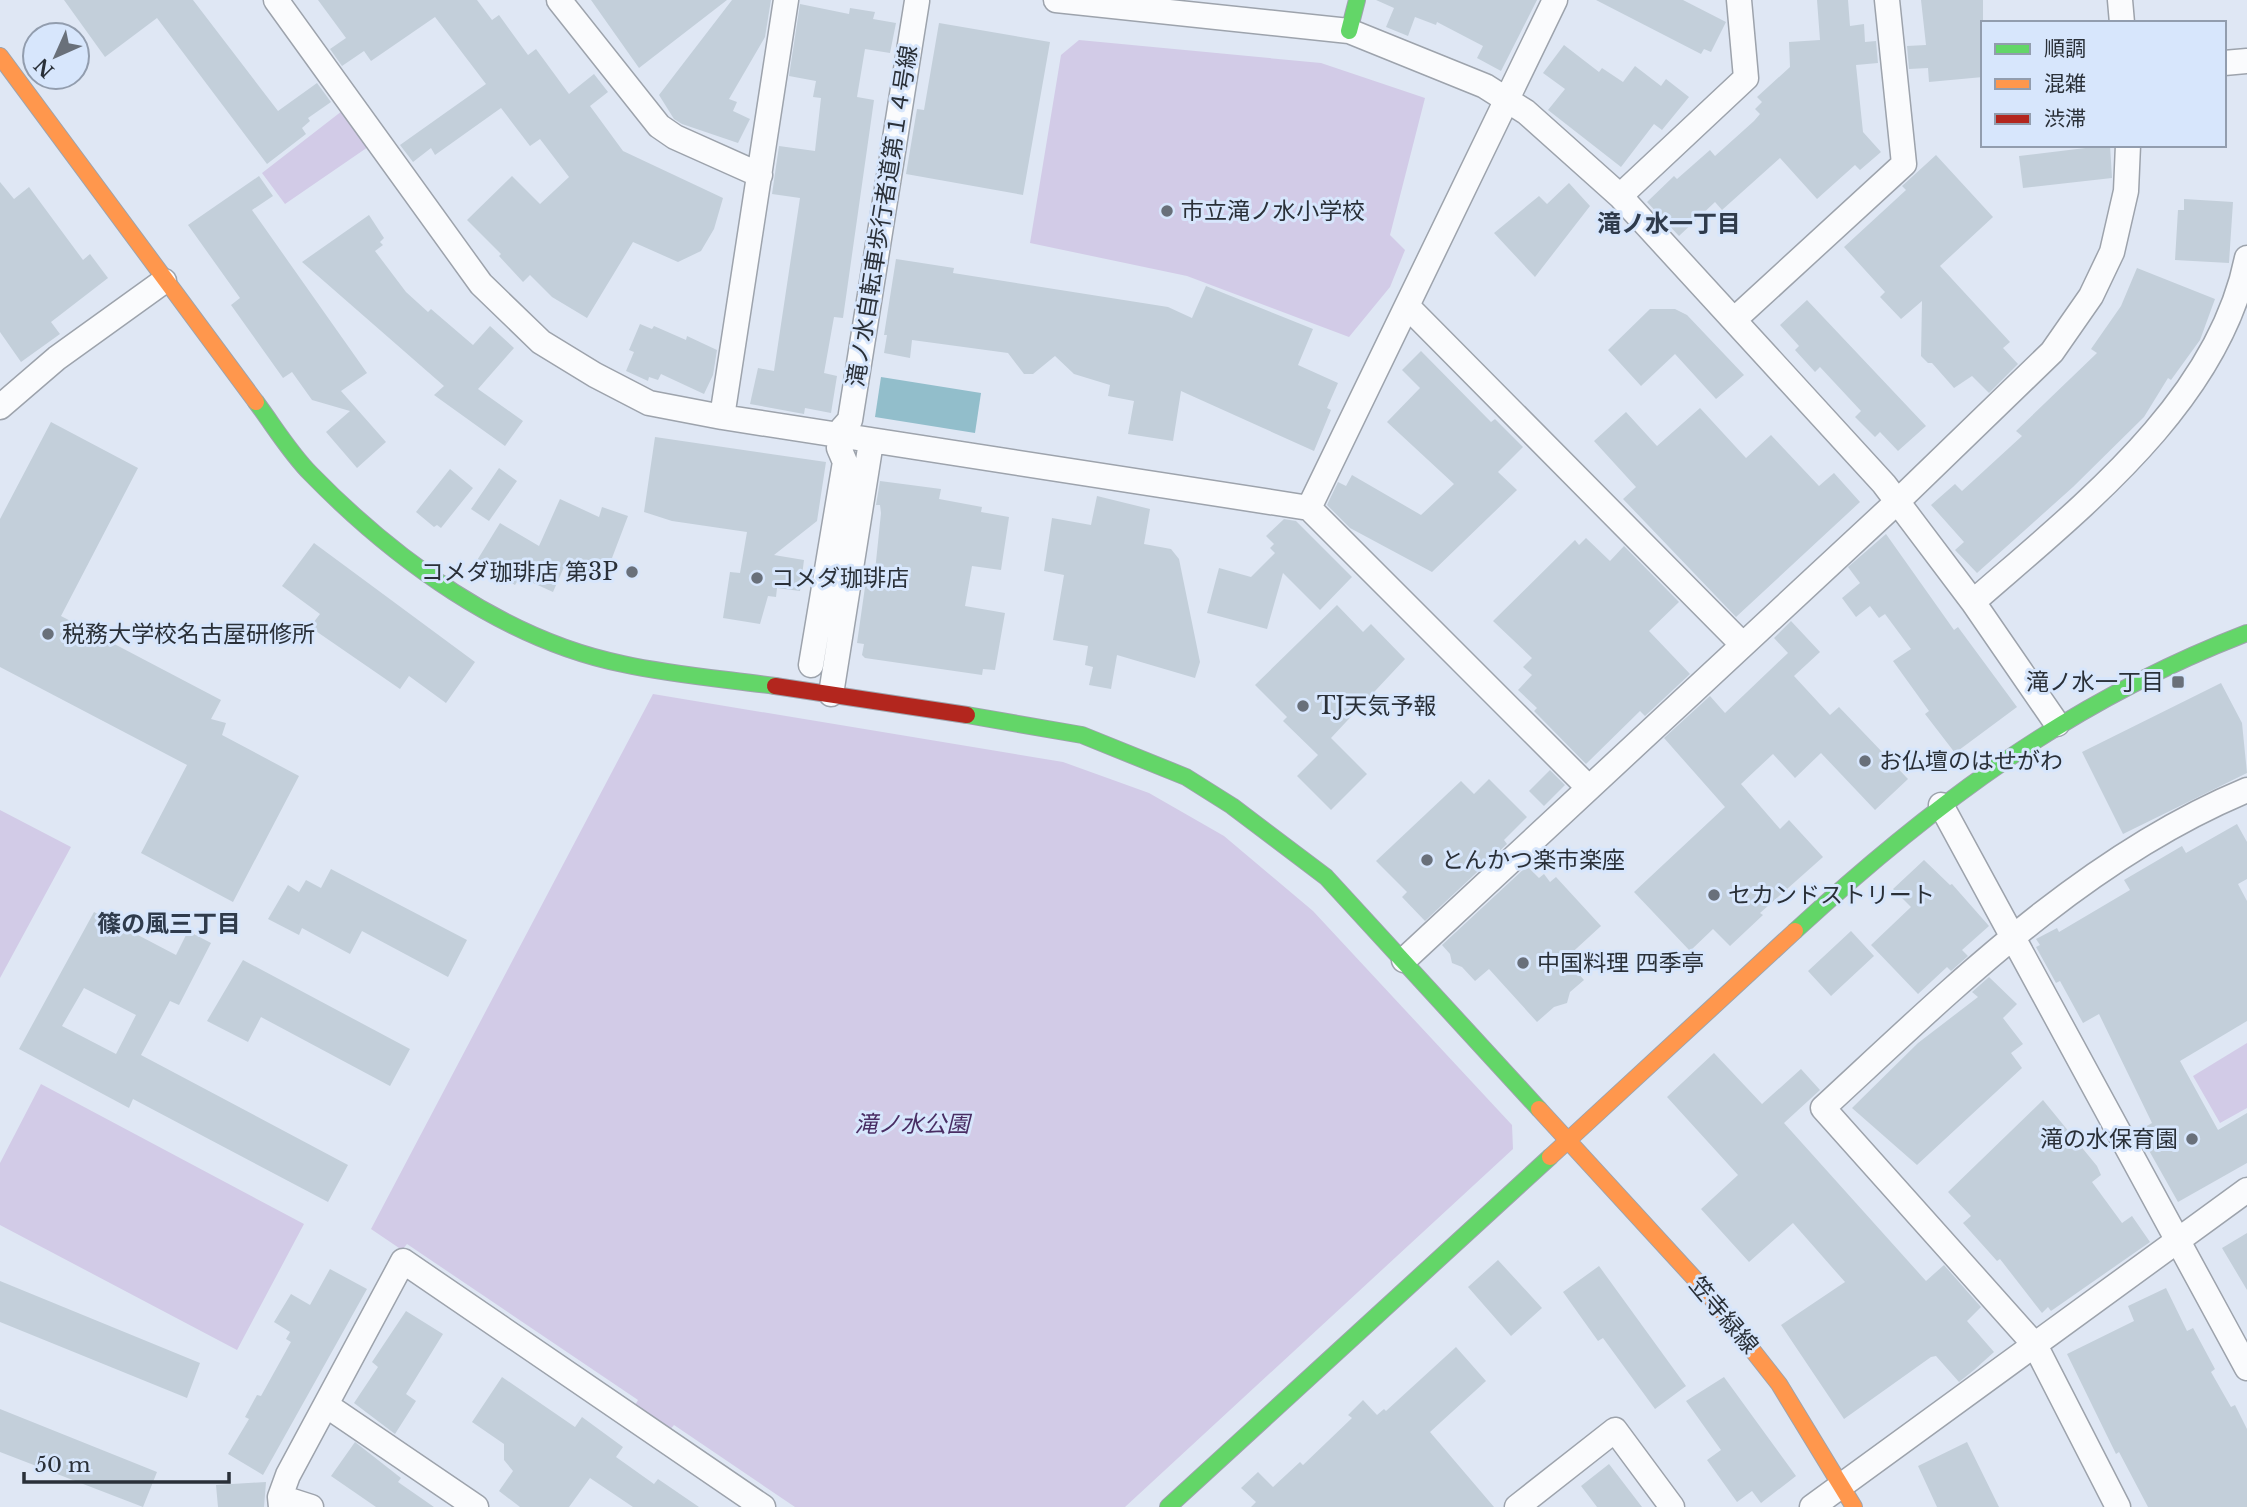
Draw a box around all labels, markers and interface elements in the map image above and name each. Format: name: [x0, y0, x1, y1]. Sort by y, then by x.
north arrow: [21, 21, 91, 91]
legend: [1981, 21, 2226, 147]
text: 順調: [2044, 36, 2086, 62]
street label: 滝ノ水自転車歩行者道第１４号線: [841, 43, 923, 389]
text: N: [30, 53, 59, 82]
text: 混雑: [2044, 71, 2086, 97]
text: 渋滞: [2044, 106, 2086, 132]
place label: 市立滝ノ水小学校: [1181, 197, 1365, 225]
marker: 市立滝ノ水小学校: [1159, 203, 1175, 219]
district label: 滝ノ水一丁目: [1597, 209, 1741, 238]
place label: コメダ珈琲店 第3P: [420, 558, 618, 586]
marker: コメダ珈琲店 第3P: [624, 564, 640, 580]
place label: コメダ珈琲店: [771, 564, 909, 592]
marker: コメダ珈琲店: [749, 570, 765, 586]
place label: 税務大学校名古屋研修所: [62, 620, 315, 648]
marker: 税務大学校名古屋研修所: [40, 626, 56, 642]
place label: 滝ノ水一丁目: [2026, 668, 2164, 696]
marker: 滝ノ水一丁目: [2170, 674, 2186, 690]
place label: TJ天気予報: [1317, 692, 1437, 720]
marker: TJ天気予報: [1295, 698, 1311, 714]
place label: お仏壇のはせがわ: [1879, 747, 2063, 775]
marker: お仏壇のはせがわ: [1857, 753, 1873, 769]
place label: とんかつ楽市楽座: [1441, 846, 1625, 874]
marker: とんかつ楽市楽座: [1419, 852, 1435, 868]
place label: セカンドストリート: [1728, 881, 1935, 909]
marker: セカンドストリート: [1706, 887, 1722, 903]
district label: 篠の風三丁目: [97, 909, 241, 938]
place label: 中国料理 四季亭: [1537, 949, 1705, 977]
marker: 中国料理 四季亭: [1515, 955, 1531, 971]
park label: 滝ノ水公園: [855, 1110, 973, 1138]
place label: 滝の水保育園: [2040, 1125, 2178, 1153]
marker: 滝の水保育園: [2184, 1131, 2200, 1147]
street label: 笠寺緑線: [1684, 1271, 1764, 1359]
scale bar: [24, 1440, 229, 1484]
text: 50 m: [35, 1452, 91, 1478]

